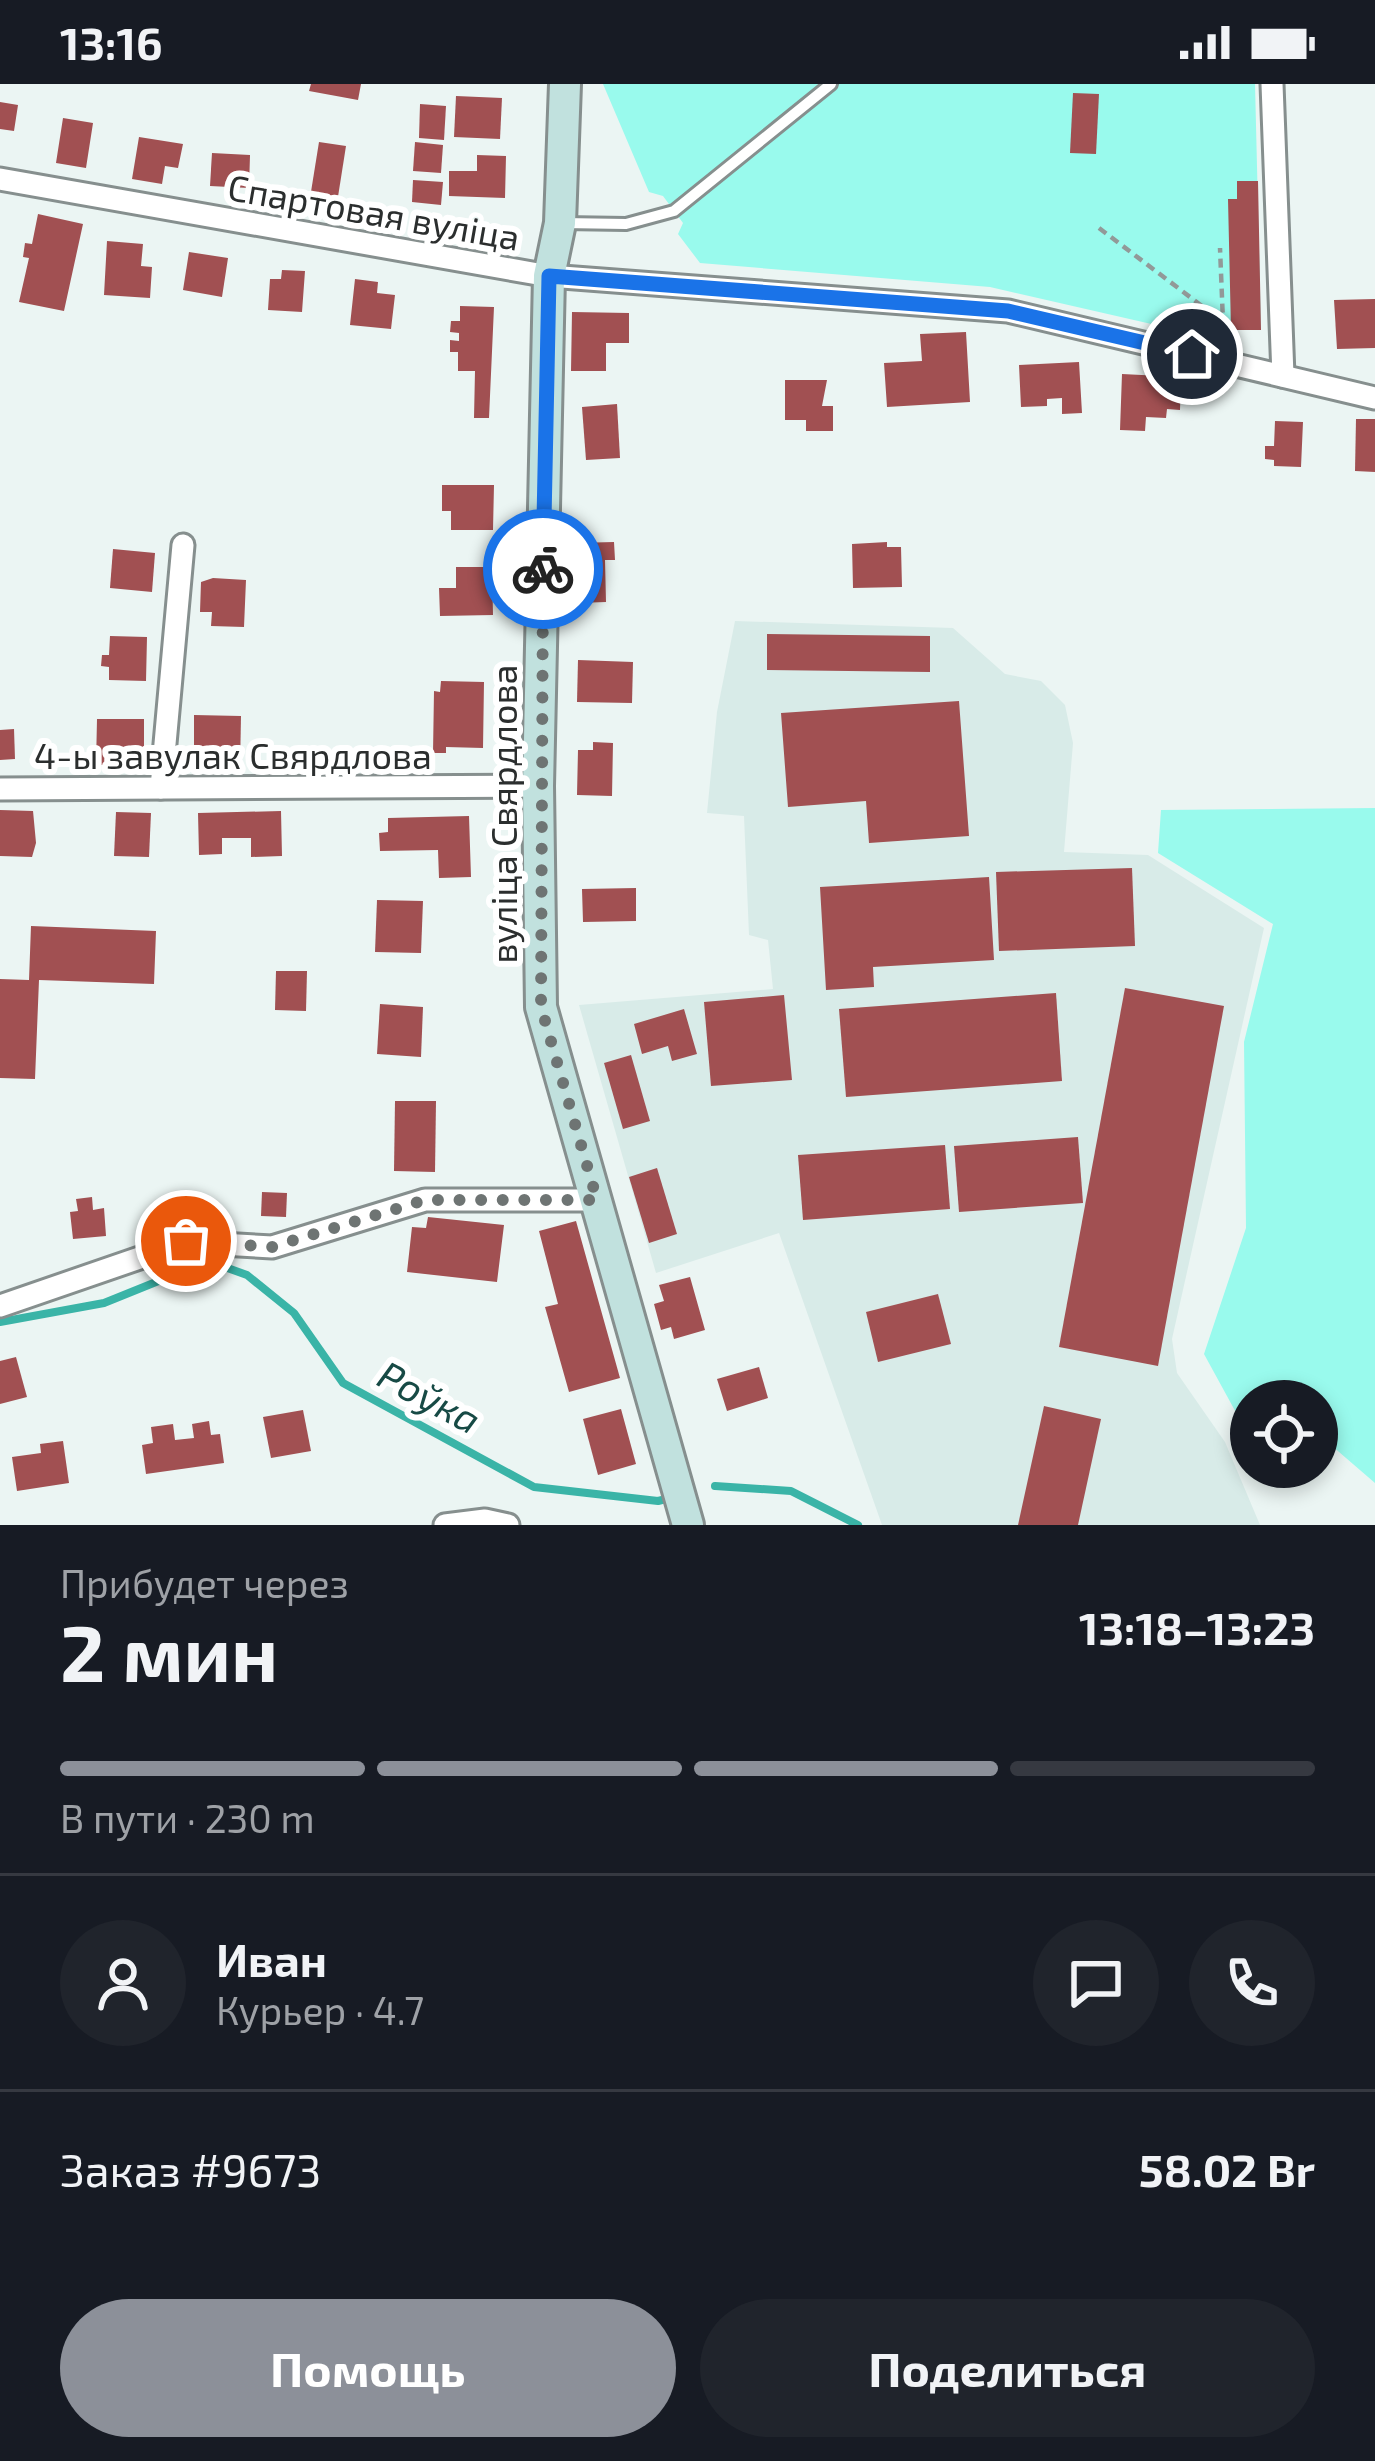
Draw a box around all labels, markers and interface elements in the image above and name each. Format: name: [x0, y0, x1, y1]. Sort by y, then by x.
text: 13:16: [60, 15, 163, 69]
street label: Спартовая вуліца: [225, 164, 523, 259]
pin: [1141, 303, 1243, 405]
icon: home: [1159, 321, 1225, 387]
courier: [483, 509, 603, 629]
icon: bike: [510, 536, 576, 602]
street label: вуліца Свярдлова: [481, 665, 525, 963]
street label: 4-ы завулак Свярдлова: [34, 733, 432, 777]
pin: [135, 1190, 237, 1292]
icon: bag: [153, 1208, 219, 1274]
water label: Роўка: [371, 1350, 489, 1442]
map controls: [1230, 1380, 1338, 1488]
button: locate: [1230, 1380, 1338, 1488]
text: Прибудет через: [60, 1559, 349, 1606]
text: 13:18–13:23: [1079, 1600, 1315, 1654]
text: 2 мин: [60, 1604, 278, 1698]
text: В пути · 230 m: [60, 1794, 315, 1841]
button: person: [60, 1920, 186, 2046]
button: chat: [1033, 1920, 1159, 2046]
button: phone: [1189, 1920, 1315, 2046]
text: Иван: [216, 1932, 327, 1986]
text: Курьер · 4.7: [216, 1986, 424, 2033]
text: Заказ #9673: [60, 2142, 321, 2196]
text: 58.02 Br: [1139, 2142, 1315, 2196]
button: Помощь: [60, 2299, 676, 2437]
button: Поделиться: [700, 2299, 1315, 2437]

